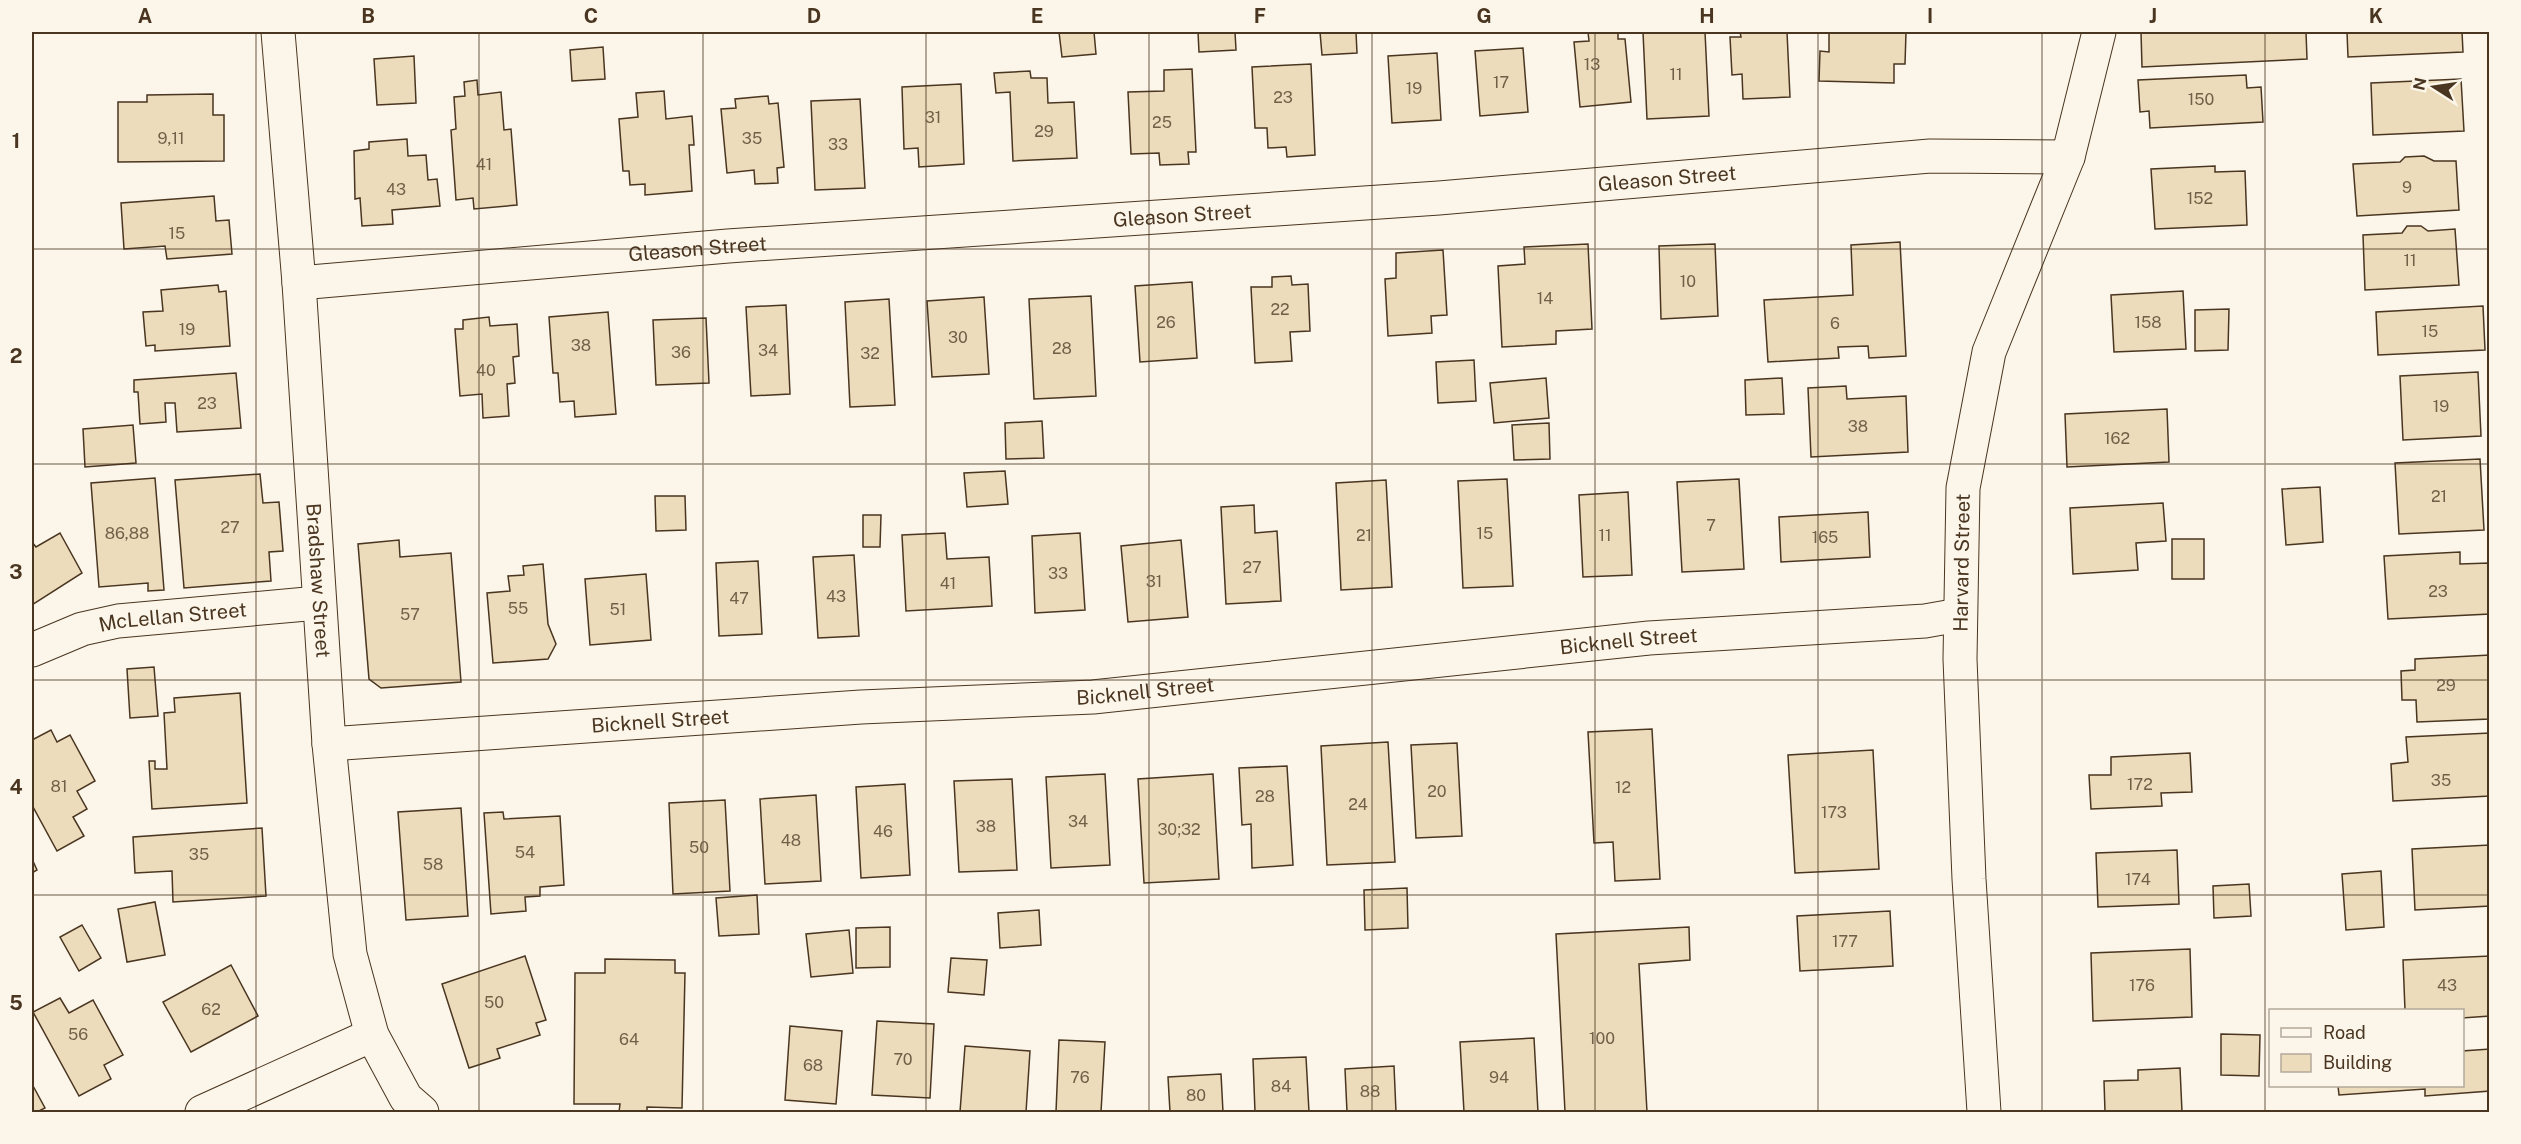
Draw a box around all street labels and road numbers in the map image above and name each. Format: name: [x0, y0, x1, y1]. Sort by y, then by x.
street label: Gleason Street: [1597, 161, 1737, 196]
street label: Gleason Street: [1112, 199, 1252, 232]
street label: Gleason Street: [627, 231, 767, 267]
street label: Harvard Street: [1948, 493, 1975, 632]
street label: Bradshaw Street: [301, 502, 335, 659]
street label: McLellan Street: [96, 597, 248, 637]
street label: Bicknell Street: [1558, 623, 1698, 659]
street label: Bicknell Street: [1076, 672, 1215, 710]
street label: Bicknell Street: [590, 704, 730, 738]

